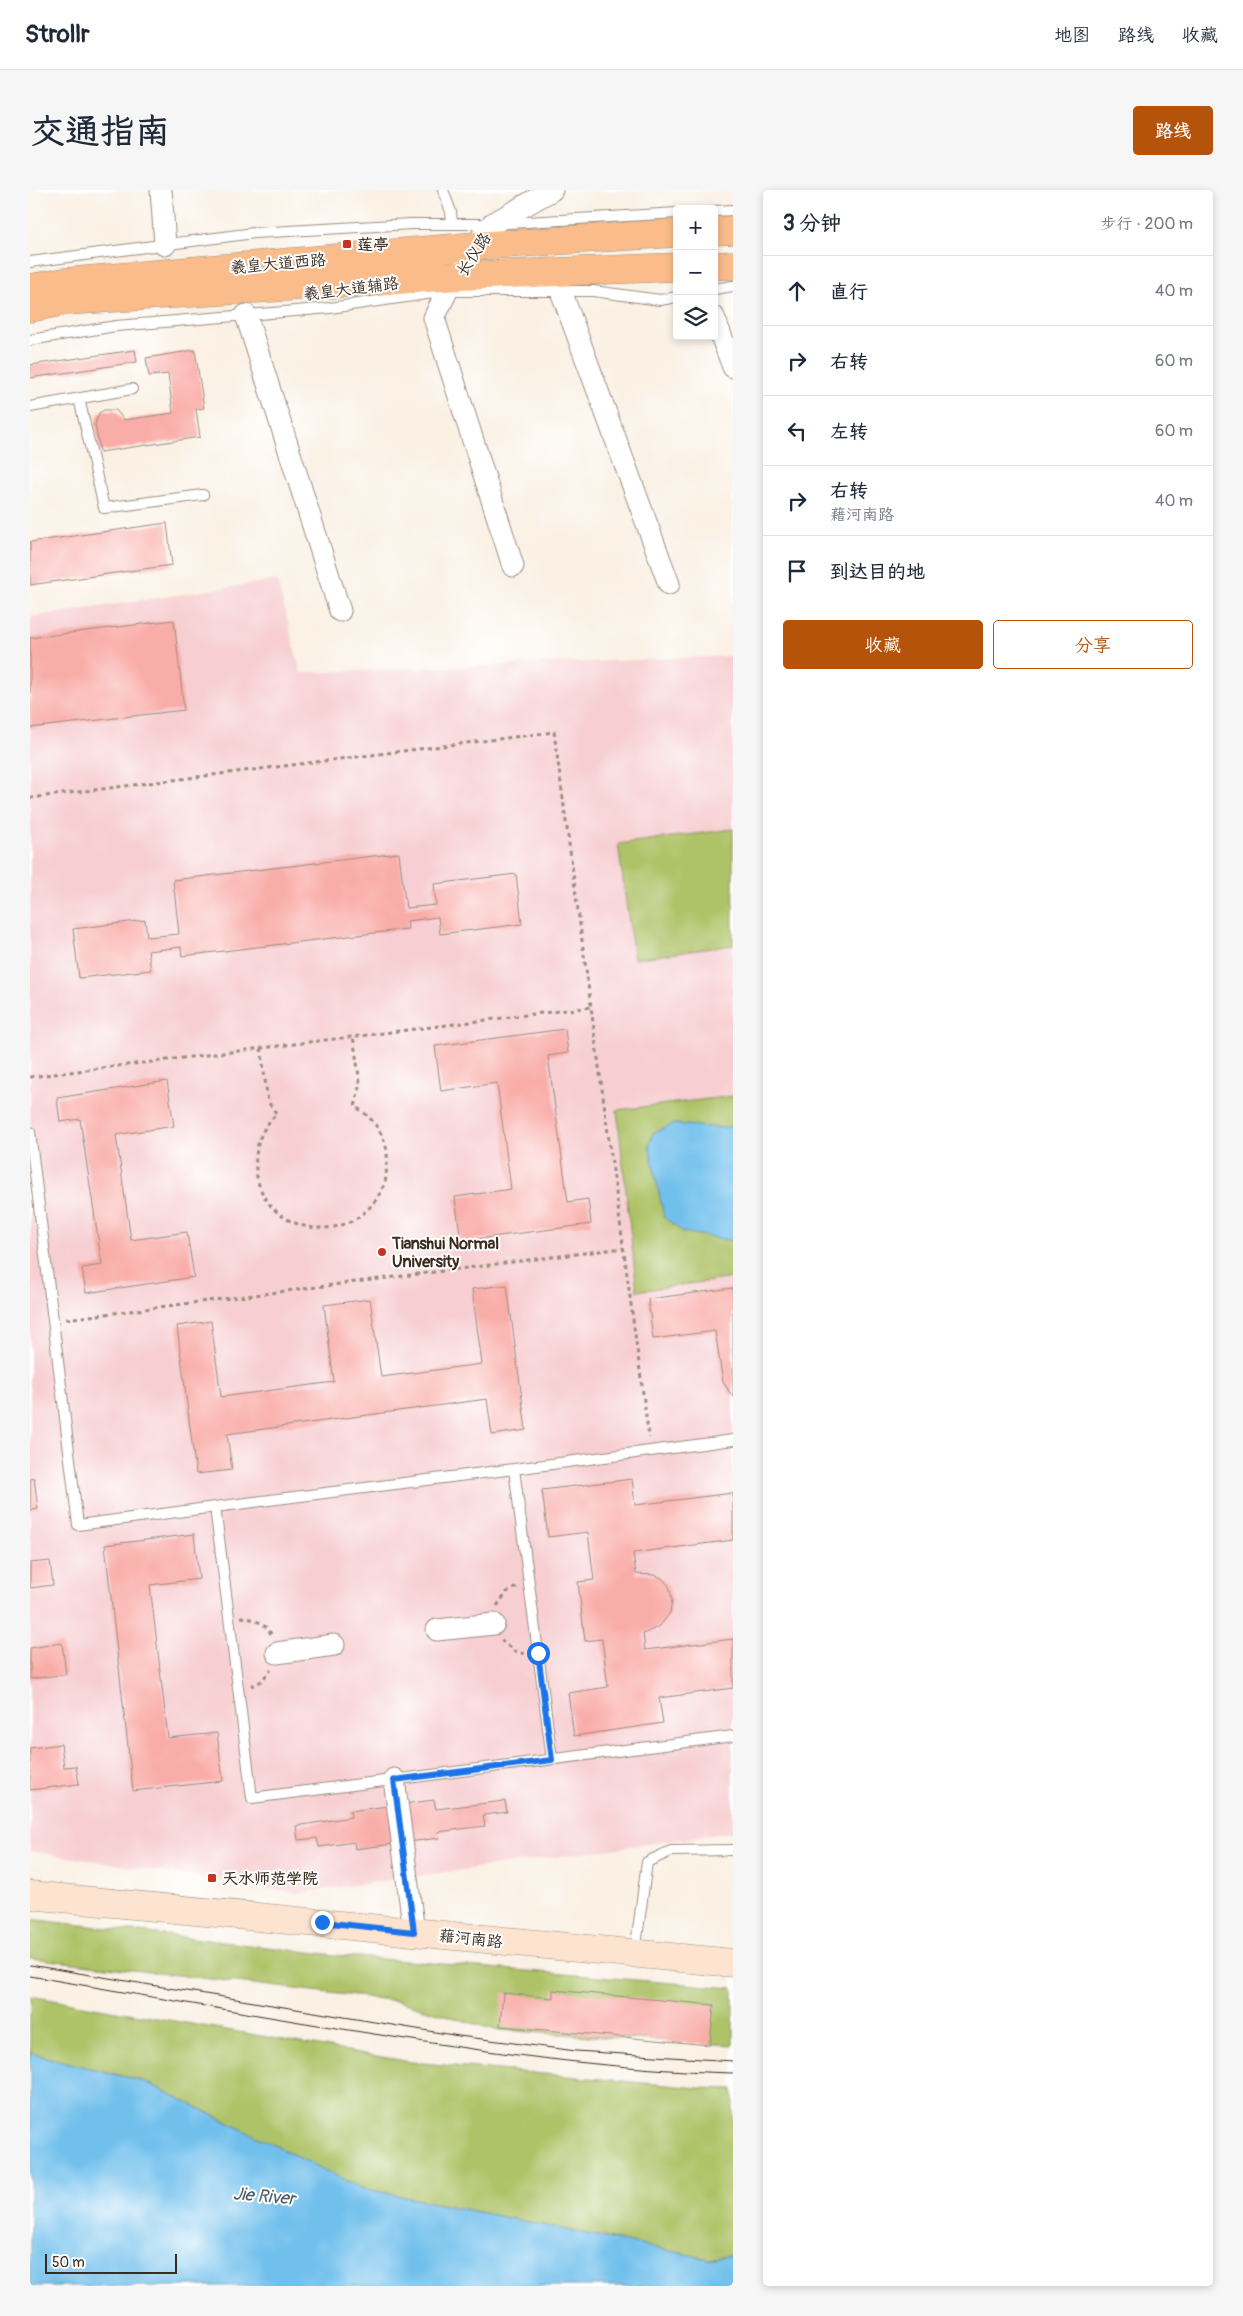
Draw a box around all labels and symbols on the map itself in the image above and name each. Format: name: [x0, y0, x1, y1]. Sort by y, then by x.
street label: 长仪路: [452, 229, 495, 280]
place label: 莲亭: [357, 235, 389, 255]
marker: 莲亭: [341, 238, 353, 250]
street label: 羲皇大道西路: [229, 250, 327, 278]
street label: 羲皇大道辅路: [302, 273, 400, 305]
place label: Tianshui Normal University: [391, 1234, 499, 1272]
marker: Tianshui Normal University: [376, 1246, 388, 1258]
route start: [527, 1642, 550, 1665]
place label: 天水师范学院: [222, 1869, 318, 1889]
marker: 天水师范学院: [206, 1872, 218, 1884]
route end: [311, 1911, 334, 1934]
street label: 藉河南路: [438, 1926, 504, 1952]
water label: Jie River: [232, 2182, 298, 2211]
scale bar: [45, 2251, 178, 2274]

